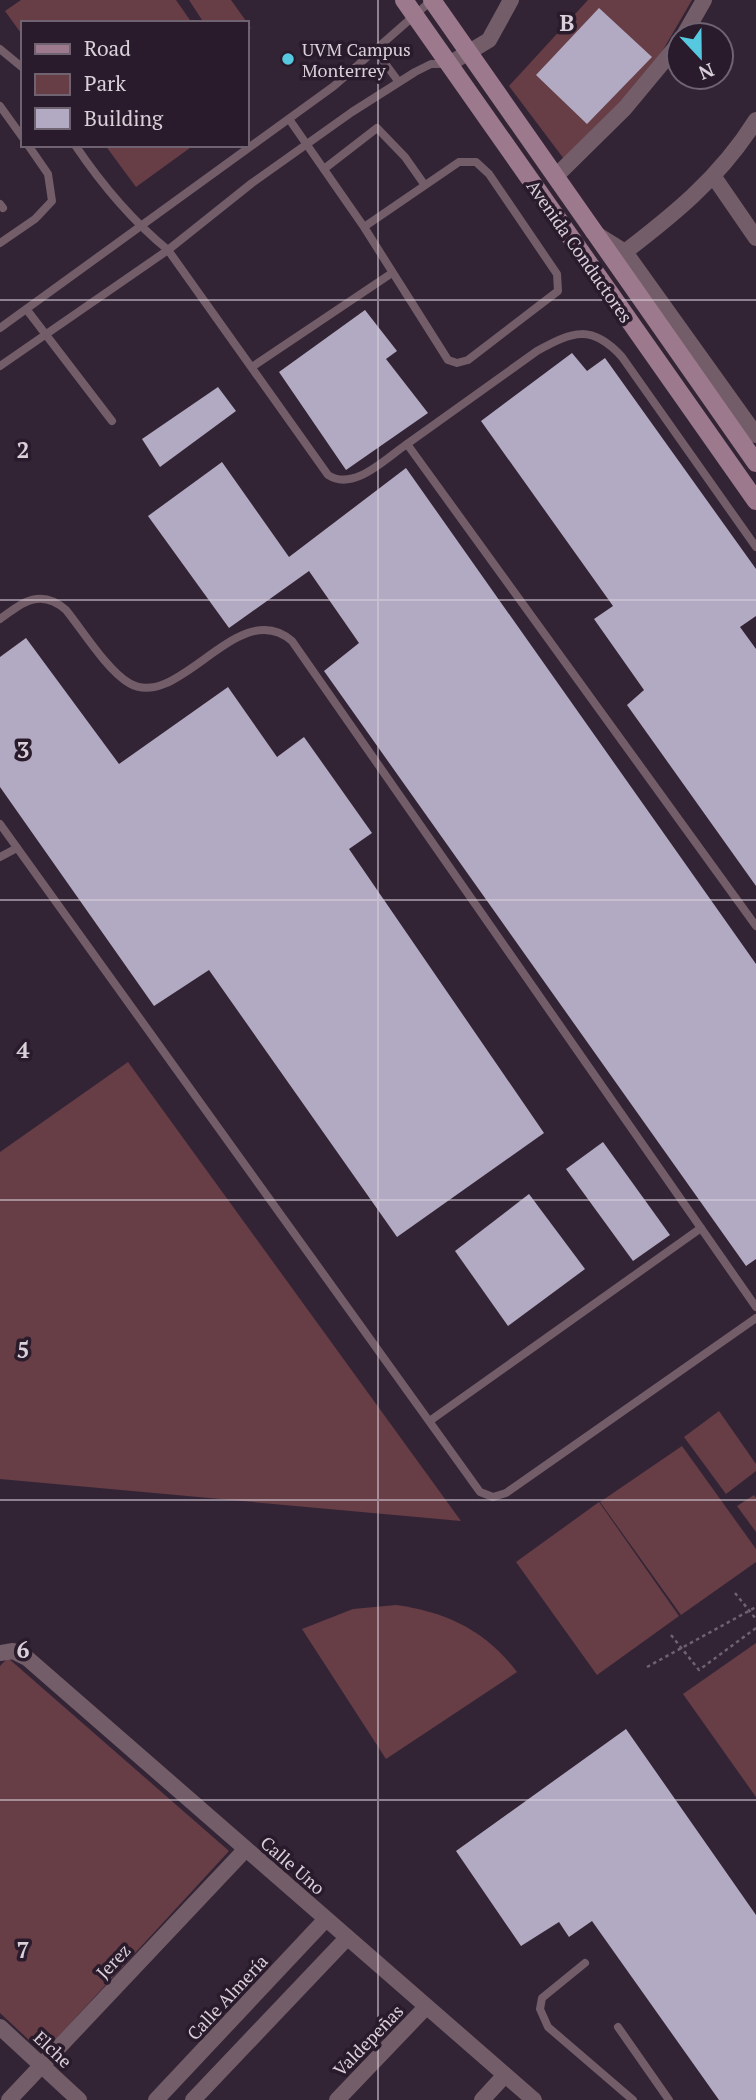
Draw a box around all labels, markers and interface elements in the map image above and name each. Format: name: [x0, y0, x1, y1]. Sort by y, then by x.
text: B: [560, 7, 575, 38]
legend: [21, 21, 248, 147]
north arrow: [665, 21, 735, 91]
text: Road: [84, 34, 131, 62]
place label: UVM Campus Monterrey: [302, 37, 411, 82]
marker: UVM Campus Monterrey: [280, 51, 296, 67]
text: N: [695, 58, 718, 87]
text: Park: [84, 69, 126, 97]
text: Building: [84, 104, 164, 132]
street label: Avenida Conductores: [522, 175, 638, 327]
text: 2: [17, 434, 30, 465]
text: 3: [17, 734, 30, 765]
text: 4: [17, 1034, 30, 1065]
text: 5: [17, 1334, 30, 1365]
text: 6: [17, 1634, 30, 1665]
street label: Calle Uno: [256, 1830, 330, 1900]
text: 7: [17, 1934, 30, 1965]
street label: Jerez: [91, 1938, 135, 1984]
street label: Calle Almería: [181, 1949, 273, 2045]
street label: Valdepeñas: [328, 1999, 408, 2081]
street label: Elche: [29, 2025, 77, 2073]

